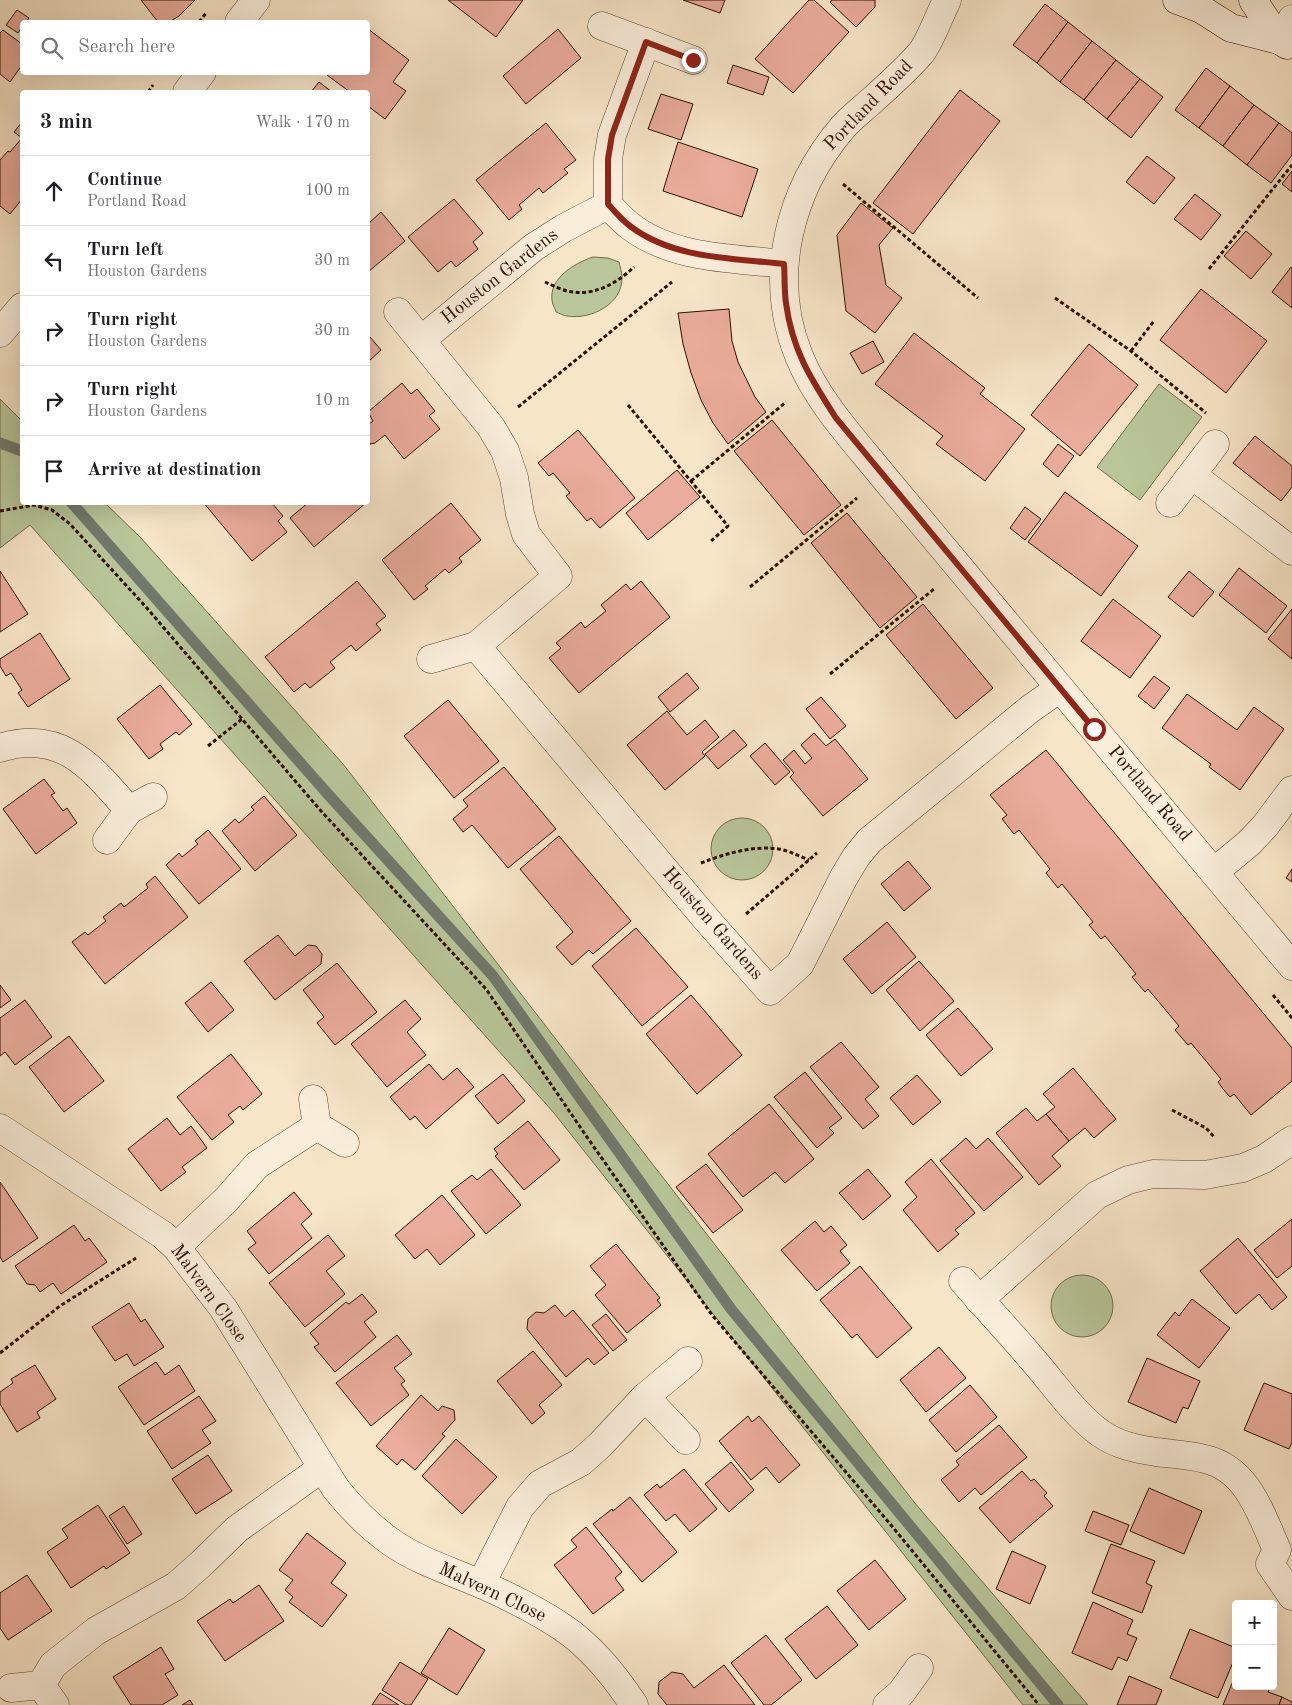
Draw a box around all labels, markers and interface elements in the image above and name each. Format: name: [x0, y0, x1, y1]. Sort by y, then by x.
search box: [20, 20, 370, 75]
icon: search: [38, 34, 66, 62]
text: Search here: [78, 38, 175, 57]
route end: [682, 49, 705, 72]
street label: Portland Road: [821, 57, 917, 155]
text: 3 min: [40, 112, 93, 133]
text: Walk · 170 m: [255, 115, 350, 131]
text: Continue: [87, 171, 162, 190]
icon: ahead: [40, 177, 68, 205]
text: 100 m: [305, 183, 350, 199]
text: Portland Road: [87, 194, 187, 210]
street label: Houston Gardens: [438, 226, 562, 328]
text: Turn left: [87, 241, 164, 260]
icon: left: [40, 247, 68, 275]
text: 30 m: [314, 253, 350, 269]
text: Houston Gardens: [87, 264, 207, 280]
text: Turn right: [87, 311, 177, 330]
icon: right: [40, 317, 68, 345]
text: 30 m: [314, 323, 350, 339]
text: Houston Gardens: [87, 334, 207, 350]
text: Turn right: [87, 381, 177, 400]
icon: right: [40, 387, 68, 415]
text: 10 m: [314, 393, 350, 409]
text: Houston Gardens: [87, 404, 207, 420]
icon: arrive: [40, 457, 68, 485]
text: Arrive at destination: [87, 461, 261, 480]
route start: [1083, 718, 1106, 741]
street label: Portland Road: [1104, 743, 1194, 845]
street label: Houston Gardens: [658, 864, 766, 984]
street label: Malvern Close: [166, 1241, 250, 1347]
street label: Malvern Close: [435, 1560, 549, 1626]
map controls: [1232, 1600, 1277, 1690]
button: +: [1232, 1600, 1277, 1645]
button: −: [1232, 1645, 1277, 1690]

